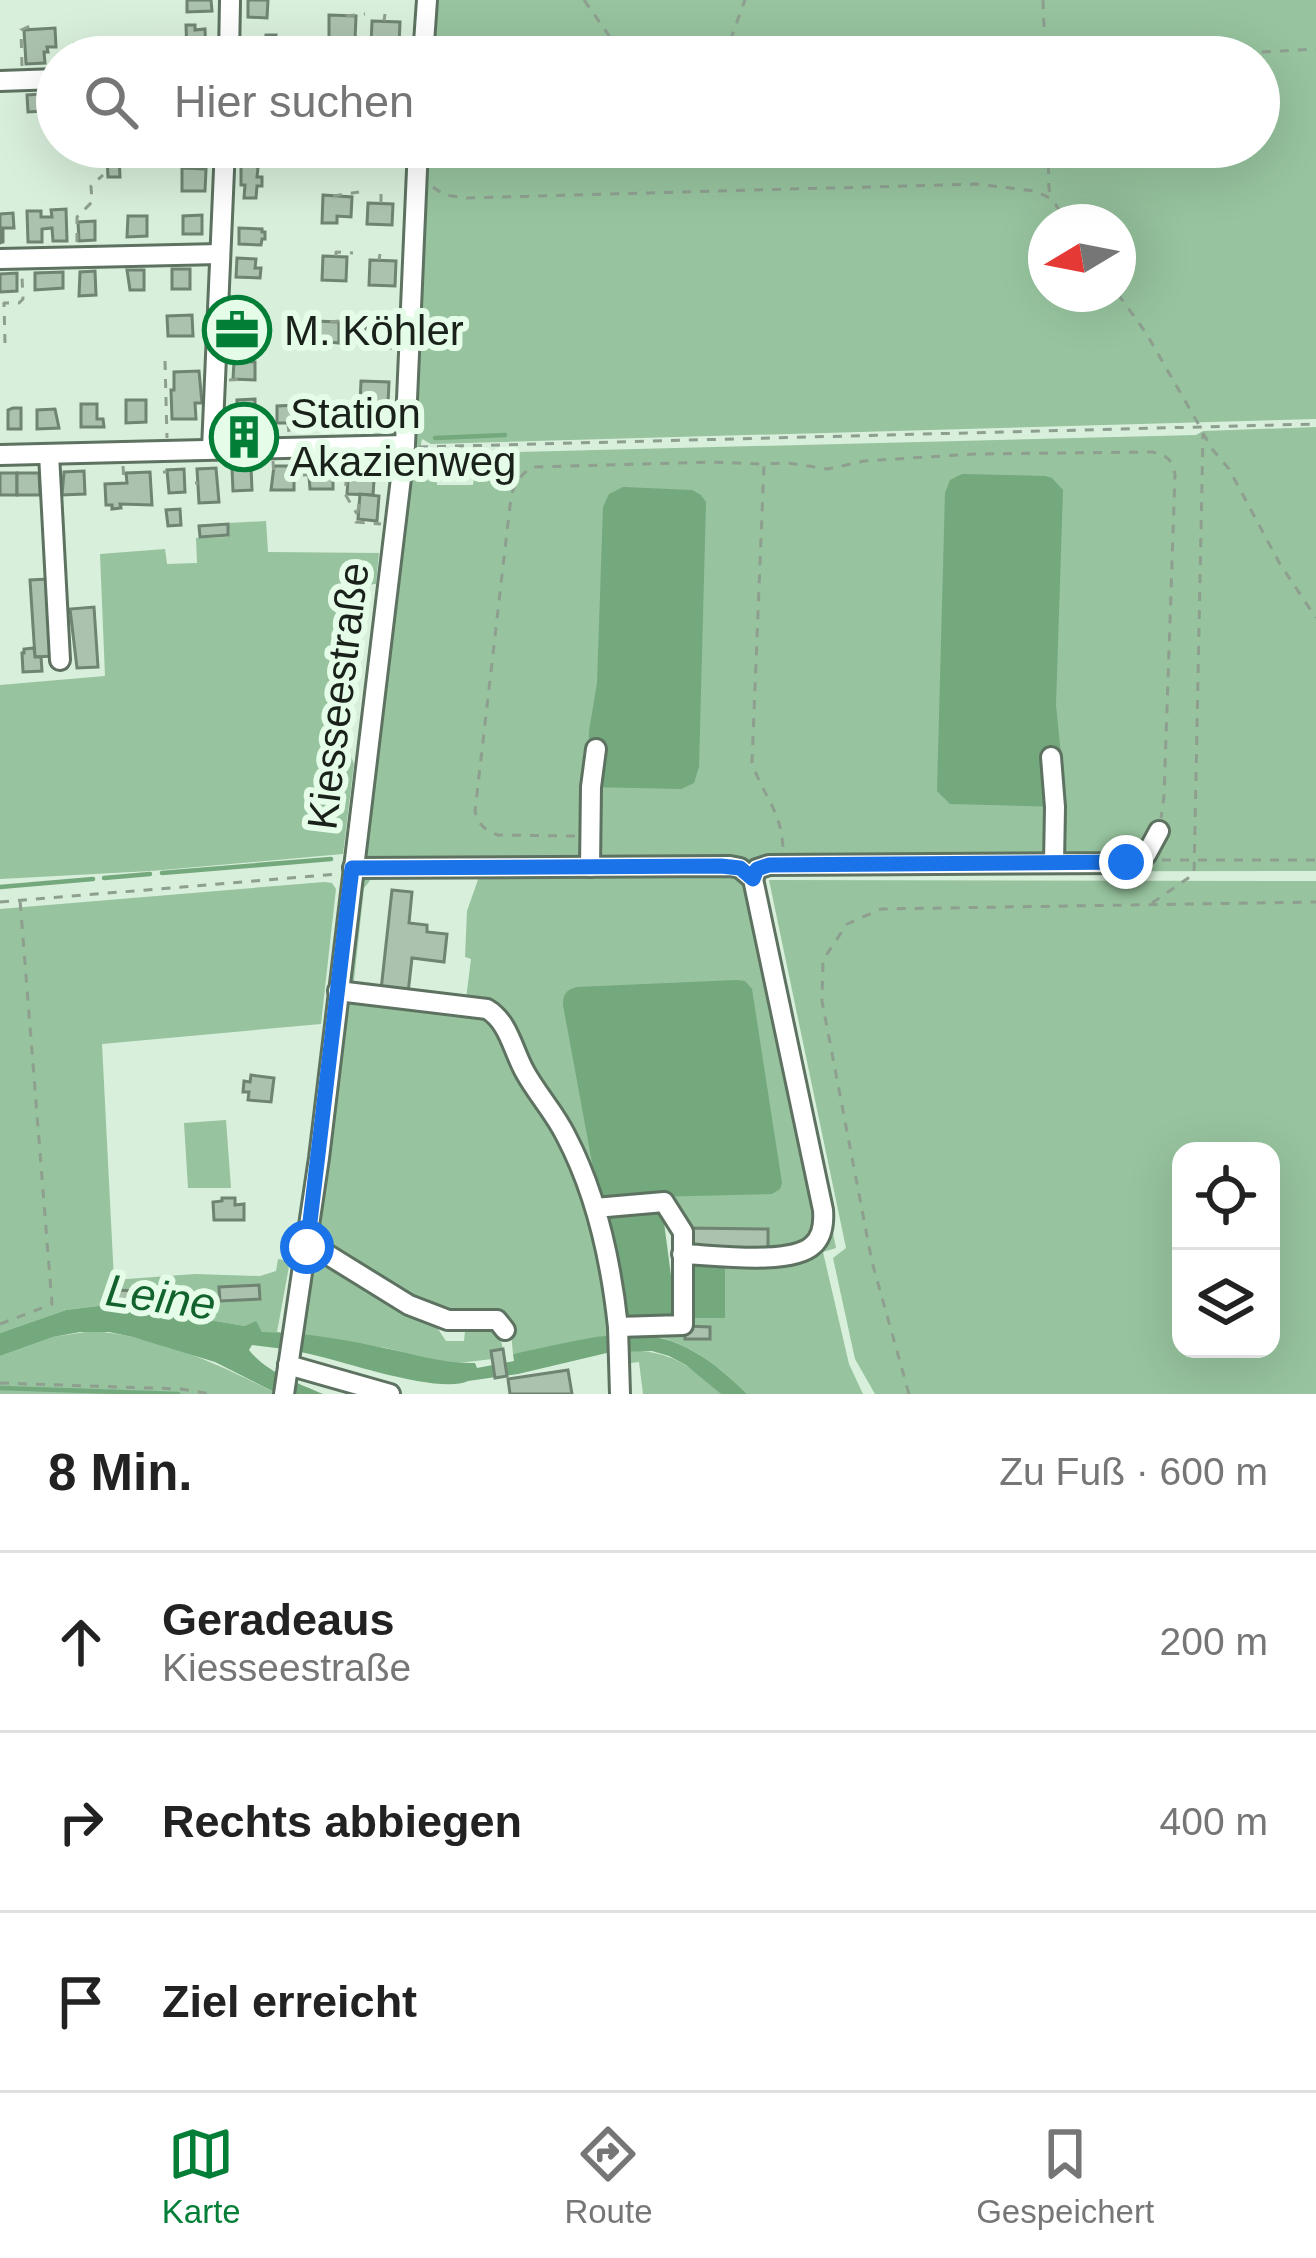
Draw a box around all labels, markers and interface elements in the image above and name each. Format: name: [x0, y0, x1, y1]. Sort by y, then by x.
search box: [36, 36, 1280, 168]
icon: search: [78, 69, 144, 135]
text: Hier suchen: [174, 76, 414, 127]
north arrow: [1028, 204, 1136, 312]
office icon: M. Köhler: [202, 295, 272, 365]
place label: M. Köhler: [284, 307, 464, 354]
place label: Station Akazienweg: [290, 390, 516, 485]
building icon: Station Akazienweg: [209, 402, 279, 472]
street label: Kiesseestraße: [298, 560, 378, 832]
route end: [1099, 835, 1153, 889]
map controls: [1172, 1142, 1280, 1358]
button: locate: [1172, 1142, 1280, 1250]
route start: [280, 1220, 334, 1274]
button: layers: [1172, 1250, 1280, 1358]
water label: Leine: [103, 1264, 219, 1330]
text: 8 Min.: [48, 1444, 193, 1501]
text: Zu Fuß · 600 m: [999, 1450, 1268, 1493]
text: Geradeaus: [162, 1594, 395, 1645]
icon: ahead: [48, 1609, 114, 1675]
text: 200 m: [1160, 1620, 1268, 1663]
text: Kiesseestraße: [162, 1646, 411, 1689]
icon: right: [48, 1789, 114, 1855]
text: Rechts abbiegen: [162, 1796, 522, 1847]
text: 400 m: [1160, 1800, 1268, 1843]
icon: arrive: [48, 1969, 114, 2035]
text: Ziel erreicht: [162, 1976, 417, 2027]
tab: Karte: [162, 2121, 241, 2231]
tab: Route: [564, 2121, 652, 2231]
tab: Gespeichert: [976, 2121, 1154, 2231]

